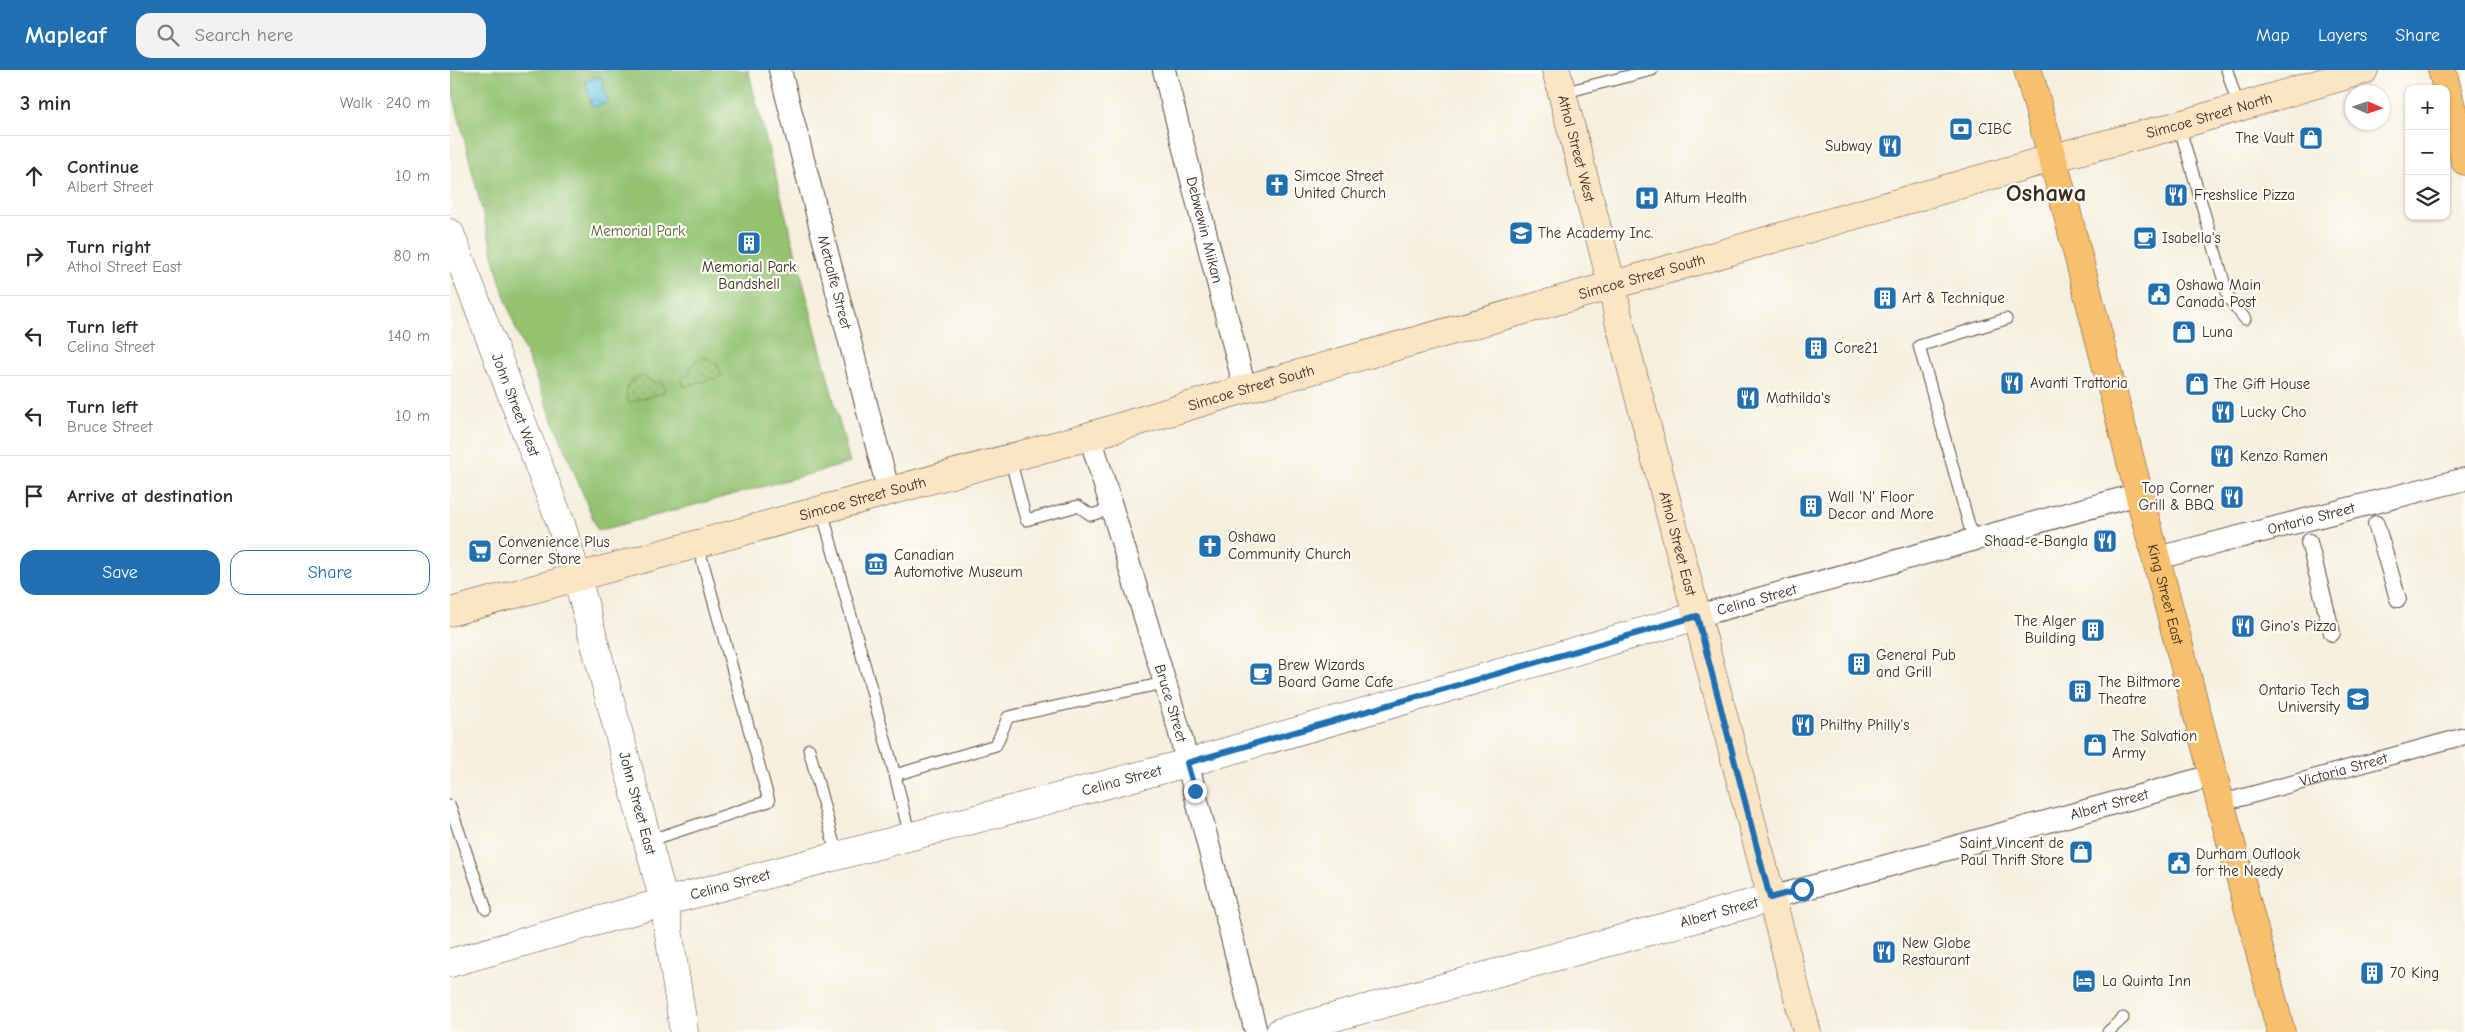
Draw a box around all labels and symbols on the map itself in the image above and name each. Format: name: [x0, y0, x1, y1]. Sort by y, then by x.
north arrow: [2345, 85, 2390, 130]
street label: Simcoe Street North: [2144, 89, 2274, 142]
street label: Athol Street West: [1554, 93, 1599, 205]
bank icon: CIBC: [1948, 116, 1974, 142]
place label: CIBC: [1978, 120, 2012, 138]
shop icon: The Vault: [2298, 125, 2324, 151]
place label: The Vault: [2235, 129, 2295, 147]
restaurant icon: Subway: [1877, 133, 1903, 159]
place label: Subway: [1825, 137, 1872, 155]
place label: Simcoe Street United Church: [1294, 167, 1386, 202]
church icon: Simcoe Street United Church: [1264, 172, 1290, 198]
street label: Debwewin Miikan: [1182, 175, 1227, 285]
district label: Oshawa: [2006, 178, 2086, 207]
restaurant icon: Freshslice Pizza: [2163, 182, 2189, 208]
hospital icon: Altum Health: [1634, 185, 1660, 211]
place label: Freshslice Pizza: [2194, 186, 2295, 204]
place label: Altum Health: [1664, 189, 1747, 207]
school or university icon: The Academy Inc.: [1508, 220, 1534, 246]
park label: Memorial Park: [591, 222, 686, 240]
place label: The Academy Inc.: [1538, 224, 1653, 242]
cafe icon: Isabella's: [2132, 225, 2158, 251]
place label: Isabella's: [2162, 229, 2221, 247]
building icon: Memorial Park Bandshell: [736, 230, 762, 256]
street label: Metcalfe Street: [814, 233, 856, 332]
street label: Simcoe Street South: [1576, 250, 1707, 303]
place label: Memorial Park Bandshell: [702, 258, 797, 293]
place label: Oshawa Main Canada Post: [2176, 276, 2261, 311]
public building icon: Oshawa Main Canada Post: [2146, 281, 2172, 307]
building icon: Art & Technique: [1872, 285, 1898, 311]
place label: Art & Technique: [1902, 289, 2005, 307]
shop icon: Luna: [2171, 319, 2197, 345]
place label: Luna: [2202, 323, 2233, 341]
building icon: Core21: [1803, 335, 1829, 361]
place label: Core21: [1834, 339, 1878, 357]
street label: John Street West: [488, 351, 544, 460]
street label: Simcoe Street South: [1186, 361, 1316, 415]
restaurant icon: Avanti Trattoria: [1999, 370, 2025, 396]
shop icon: The Gift House: [2184, 371, 2210, 397]
place label: Avanti Trattoria: [2030, 374, 2128, 392]
place label: The Gift House: [2214, 375, 2311, 393]
restaurant icon: Mathilda's: [1735, 385, 1761, 411]
place label: Mathilda's: [1766, 389, 1830, 407]
restaurant icon: Lucky Cho: [2210, 399, 2236, 425]
place label: Lucky Cho: [2240, 403, 2306, 421]
restaurant icon: Kenzo Ramen: [2209, 443, 2235, 469]
place label: Kenzo Ramen: [2240, 447, 2328, 465]
street label: Simcoe Street South: [797, 473, 928, 525]
place label: Top Corner Grill & BBQ: [2138, 479, 2214, 514]
restaurant icon: Top Corner Grill & BBQ: [2219, 484, 2245, 510]
place label: Wall 'N' Floor Decor and More: [1828, 488, 1934, 523]
street label: Athol Street East: [1655, 489, 1700, 598]
building icon: Wall 'N' Floor Decor and More: [1798, 493, 1824, 519]
street label: Ontario Street: [2265, 498, 2357, 538]
place label: Oshawa Community Church: [1228, 528, 1351, 563]
restaurant icon: Shaad-e-Bangla: [2092, 528, 2118, 554]
place label: Shaad-e-Bangla: [1984, 532, 2088, 550]
place label: Convenience Plus Corner Store: [498, 533, 610, 568]
church icon: Oshawa Community Church: [1197, 533, 1223, 559]
supermarket icon: Convenience Plus Corner Store: [467, 538, 493, 564]
street label: King Street East: [2144, 542, 2187, 647]
place label: Canadian Automotive Museum: [894, 546, 1023, 581]
museum icon: Canadian Automotive Museum: [863, 551, 889, 577]
street label: Celina Street: [1715, 580, 1799, 619]
place label: The Alger Building: [2014, 612, 2076, 647]
restaurant icon: Gino's Pizza: [2230, 613, 2256, 639]
building icon: The Alger Building: [2080, 617, 2106, 643]
place label: Gino's Pizza: [2260, 617, 2337, 635]
place label: General Pub and Grill: [1876, 646, 1956, 681]
building icon: General Pub and Grill: [1846, 651, 1872, 677]
place label: Brew Wizards Board Game Cafe: [1278, 656, 1394, 691]
cafe icon: Brew Wizards Board Game Cafe: [1248, 661, 1274, 687]
street label: Bruce Street: [1151, 662, 1191, 744]
place label: The Biltmore Theatre: [2098, 673, 2181, 708]
building icon: The Biltmore Theatre: [2067, 678, 2093, 704]
place label: Ontario Tech University: [2259, 681, 2340, 716]
school or university icon: Ontario Tech University: [2345, 686, 2371, 712]
restaurant icon: Philthy Philly's: [1790, 712, 1816, 738]
place label: Philthy Philly's: [1820, 716, 1909, 734]
place label: The Salvation Army: [2112, 727, 2197, 762]
shop icon: The Salvation Army: [2082, 732, 2108, 758]
street label: Victoria Street: [2298, 749, 2390, 790]
street label: John Street East: [615, 750, 660, 857]
street label: Celina Street: [1080, 761, 1164, 800]
route end: [1184, 780, 1207, 803]
street label: Albert Street: [2068, 785, 2151, 824]
place label: Saint Vincent de Paul Thrift Store: [1959, 834, 2064, 869]
shop icon: Saint Vincent de Paul Thrift Store: [2068, 839, 2094, 865]
place label: Durham Outlook for the Needy: [2195, 845, 2301, 880]
public building icon: Durham Outlook for the Needy: [2166, 850, 2192, 876]
street label: Celina Street: [688, 865, 773, 904]
route start: [1791, 878, 1814, 901]
street label: Albert Street: [1678, 893, 1761, 931]
place label: New Globe Restaurant: [1902, 934, 1971, 969]
restaurant icon: New Globe Restaurant: [1871, 939, 1897, 965]
building icon: 70 King: [2359, 960, 2385, 986]
place label: 70 King: [2390, 964, 2439, 982]
hotel icon: La Quinta Inn: [2071, 968, 2097, 994]
place label: La Quinta Inn: [2102, 972, 2191, 990]

